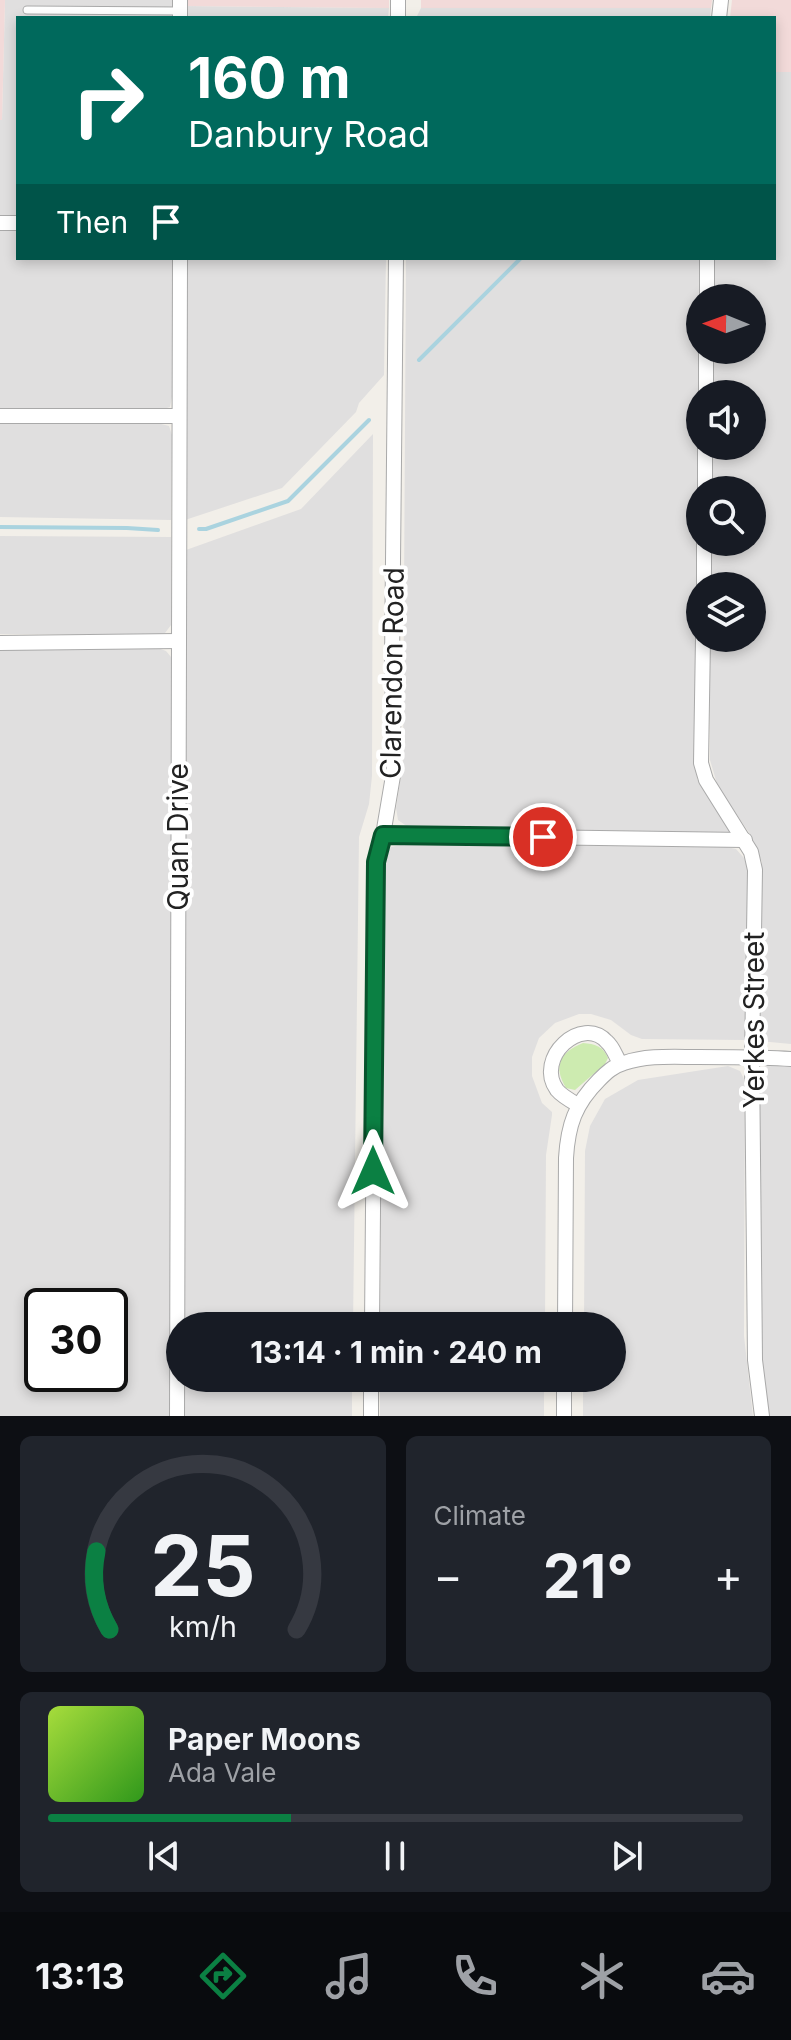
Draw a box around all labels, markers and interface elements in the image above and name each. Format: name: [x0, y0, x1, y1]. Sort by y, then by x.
text: 160 m: [188, 44, 351, 112]
icon: right: [56, 48, 160, 152]
text: Danbury Road: [188, 112, 430, 156]
icon: arrive: [144, 200, 188, 244]
text: Then: [56, 204, 128, 240]
north arrow: [686, 284, 766, 364]
map controls: [686, 284, 766, 652]
button: sound: [686, 380, 766, 460]
button: search: [686, 476, 766, 556]
street label: Clarendon Road: [373, 567, 411, 779]
button: layers: [686, 572, 766, 652]
street label: Quan Drive: [161, 763, 195, 911]
pin: [509, 803, 577, 871]
icon: arrive: [521, 815, 565, 859]
street label: Yerkes Street: [737, 932, 771, 1108]
position arrow: [331, 1129, 415, 1213]
speed limit sign: 30: [24, 1288, 128, 1392]
text: 13:14 · 1 min · 240 m: [250, 1334, 542, 1370]
text: Climate: [434, 1500, 526, 1531]
text: 25: [150, 1515, 256, 1616]
text: 21°: [543, 1540, 634, 1612]
text: −: [434, 1549, 463, 1603]
text: +: [714, 1549, 743, 1603]
text: km/h: [169, 1609, 237, 1644]
text: Paper Moons: [168, 1721, 361, 1757]
text: Ada Vale: [168, 1757, 276, 1788]
icon: previous: [142, 1834, 186, 1878]
icon: pause: [373, 1834, 417, 1878]
icon: next: [605, 1834, 649, 1878]
icon: directions: [195, 1948, 251, 2004]
icon: music: [321, 1948, 377, 2004]
icon: phone: [447, 1948, 503, 2004]
icon: climate: [574, 1948, 630, 2004]
icon: car: [700, 1948, 756, 2004]
text: 13:13: [35, 1954, 125, 1998]

